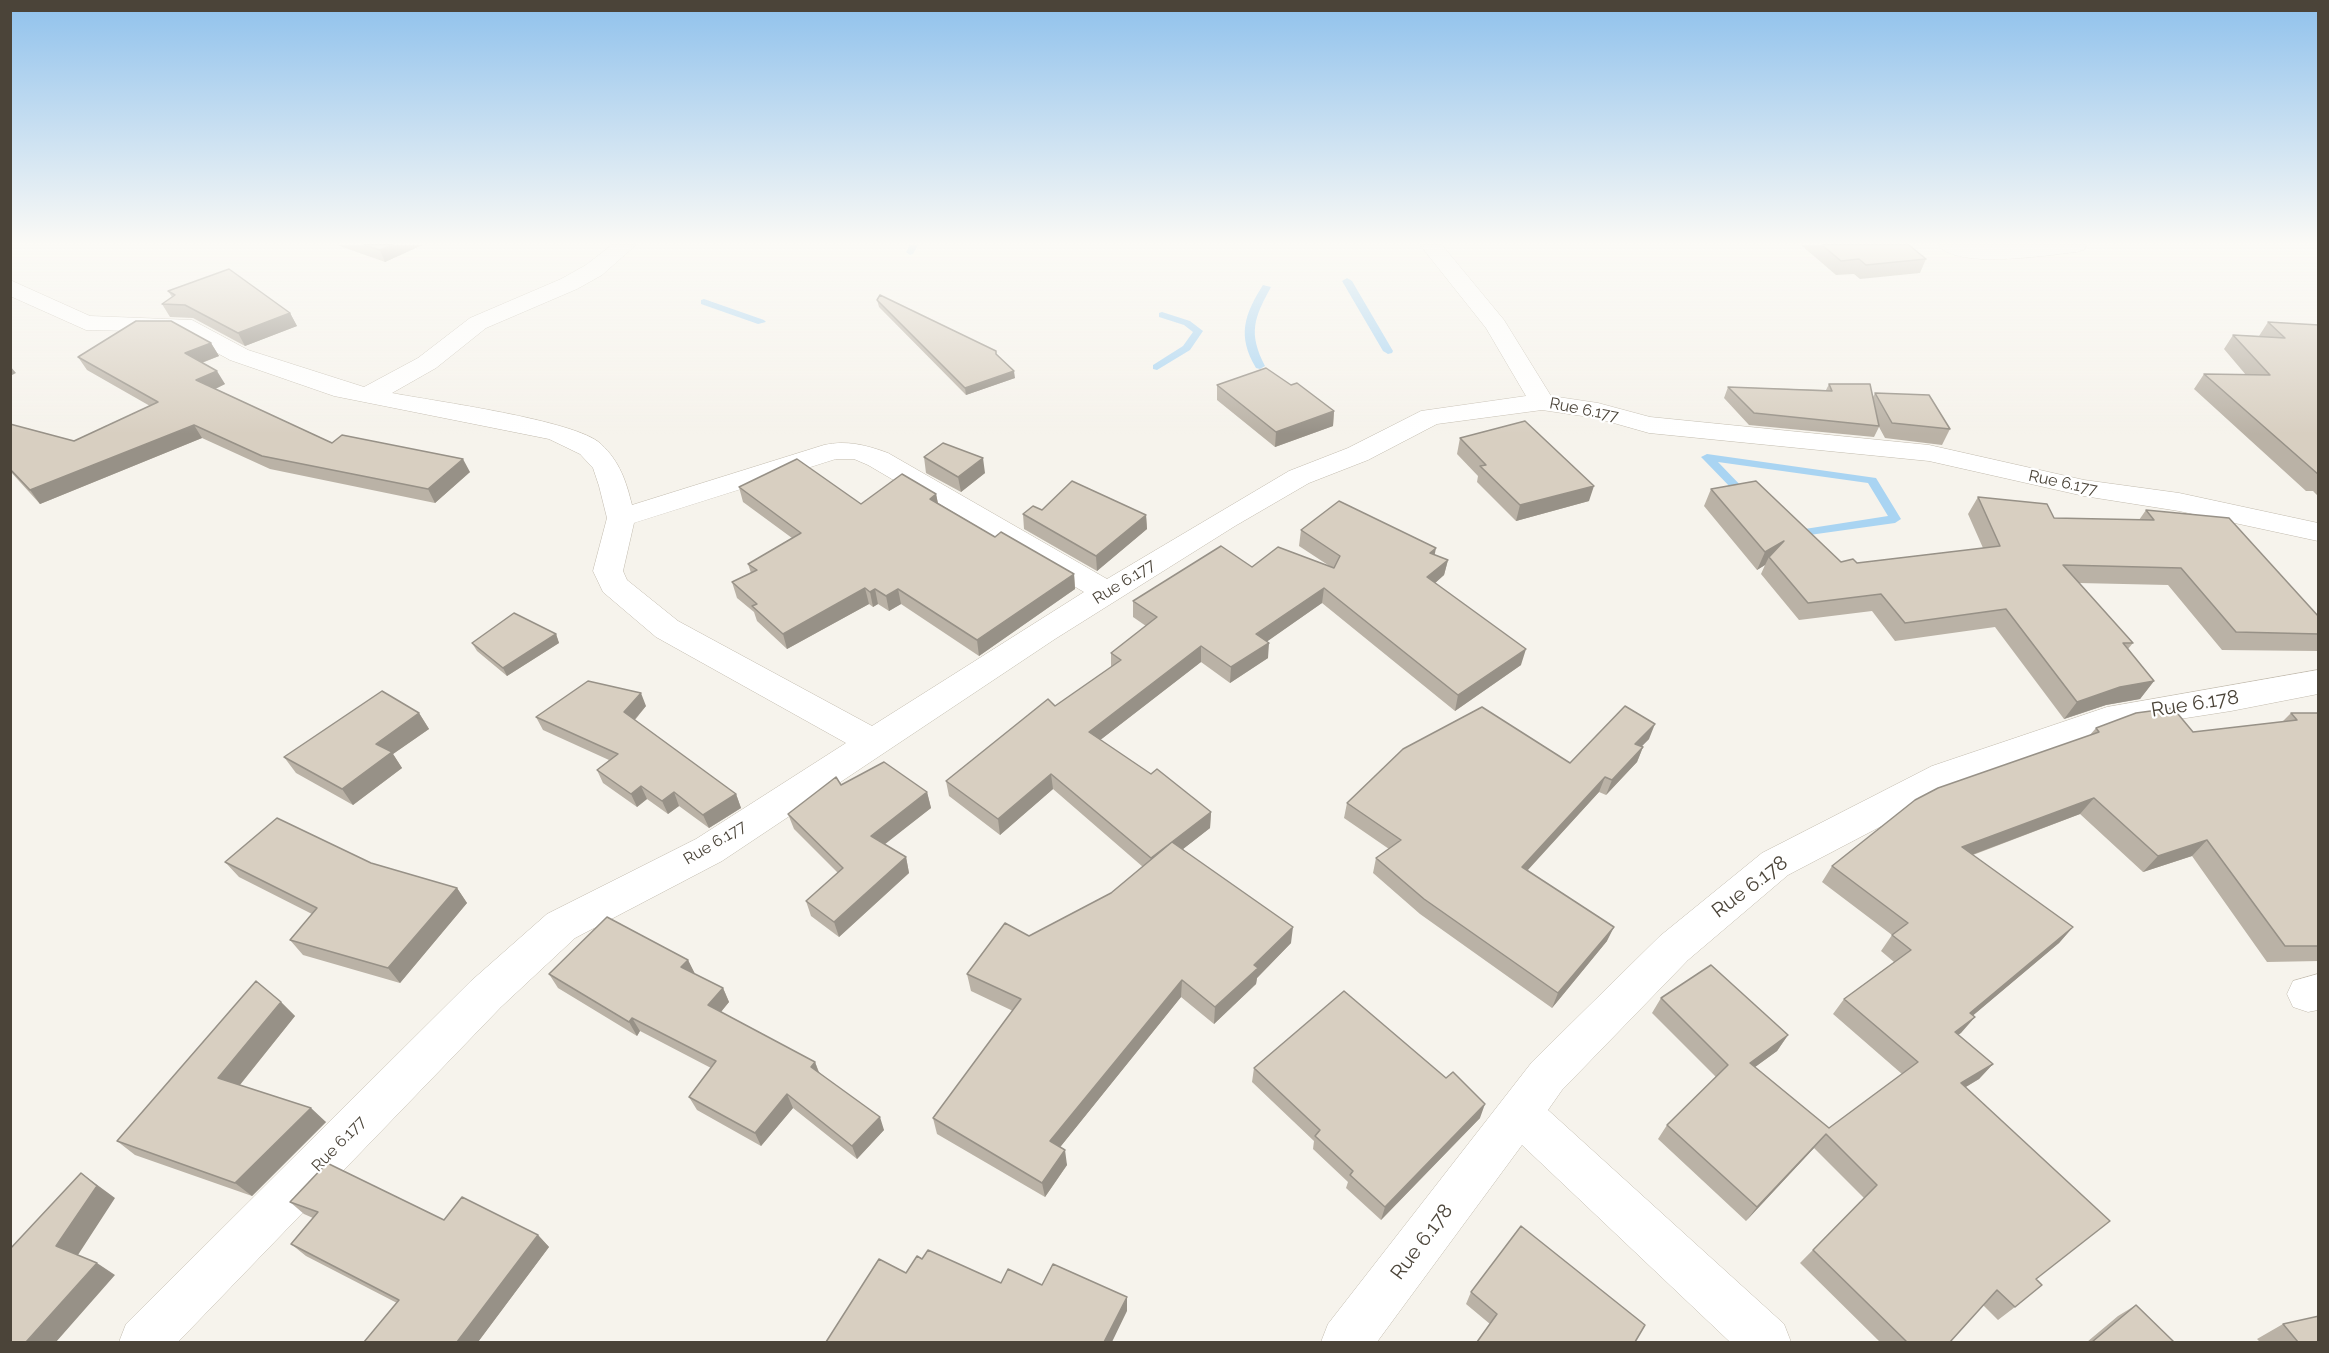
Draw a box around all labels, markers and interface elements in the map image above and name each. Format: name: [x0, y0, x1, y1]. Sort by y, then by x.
street label: Rue 6.177: [1548, 394, 1620, 426]
street label: Rue 6.177: [2027, 466, 2099, 500]
street label: Rue 6.177: [1089, 555, 1159, 609]
street label: Rue 6.178: [2149, 685, 2241, 723]
street label: Rue 6.177: [680, 817, 750, 869]
street label: Rue 6.178: [1707, 851, 1793, 923]
street label: Rue 6.177: [308, 1112, 370, 1176]
street label: Rue 6.178: [1386, 1199, 1458, 1285]

